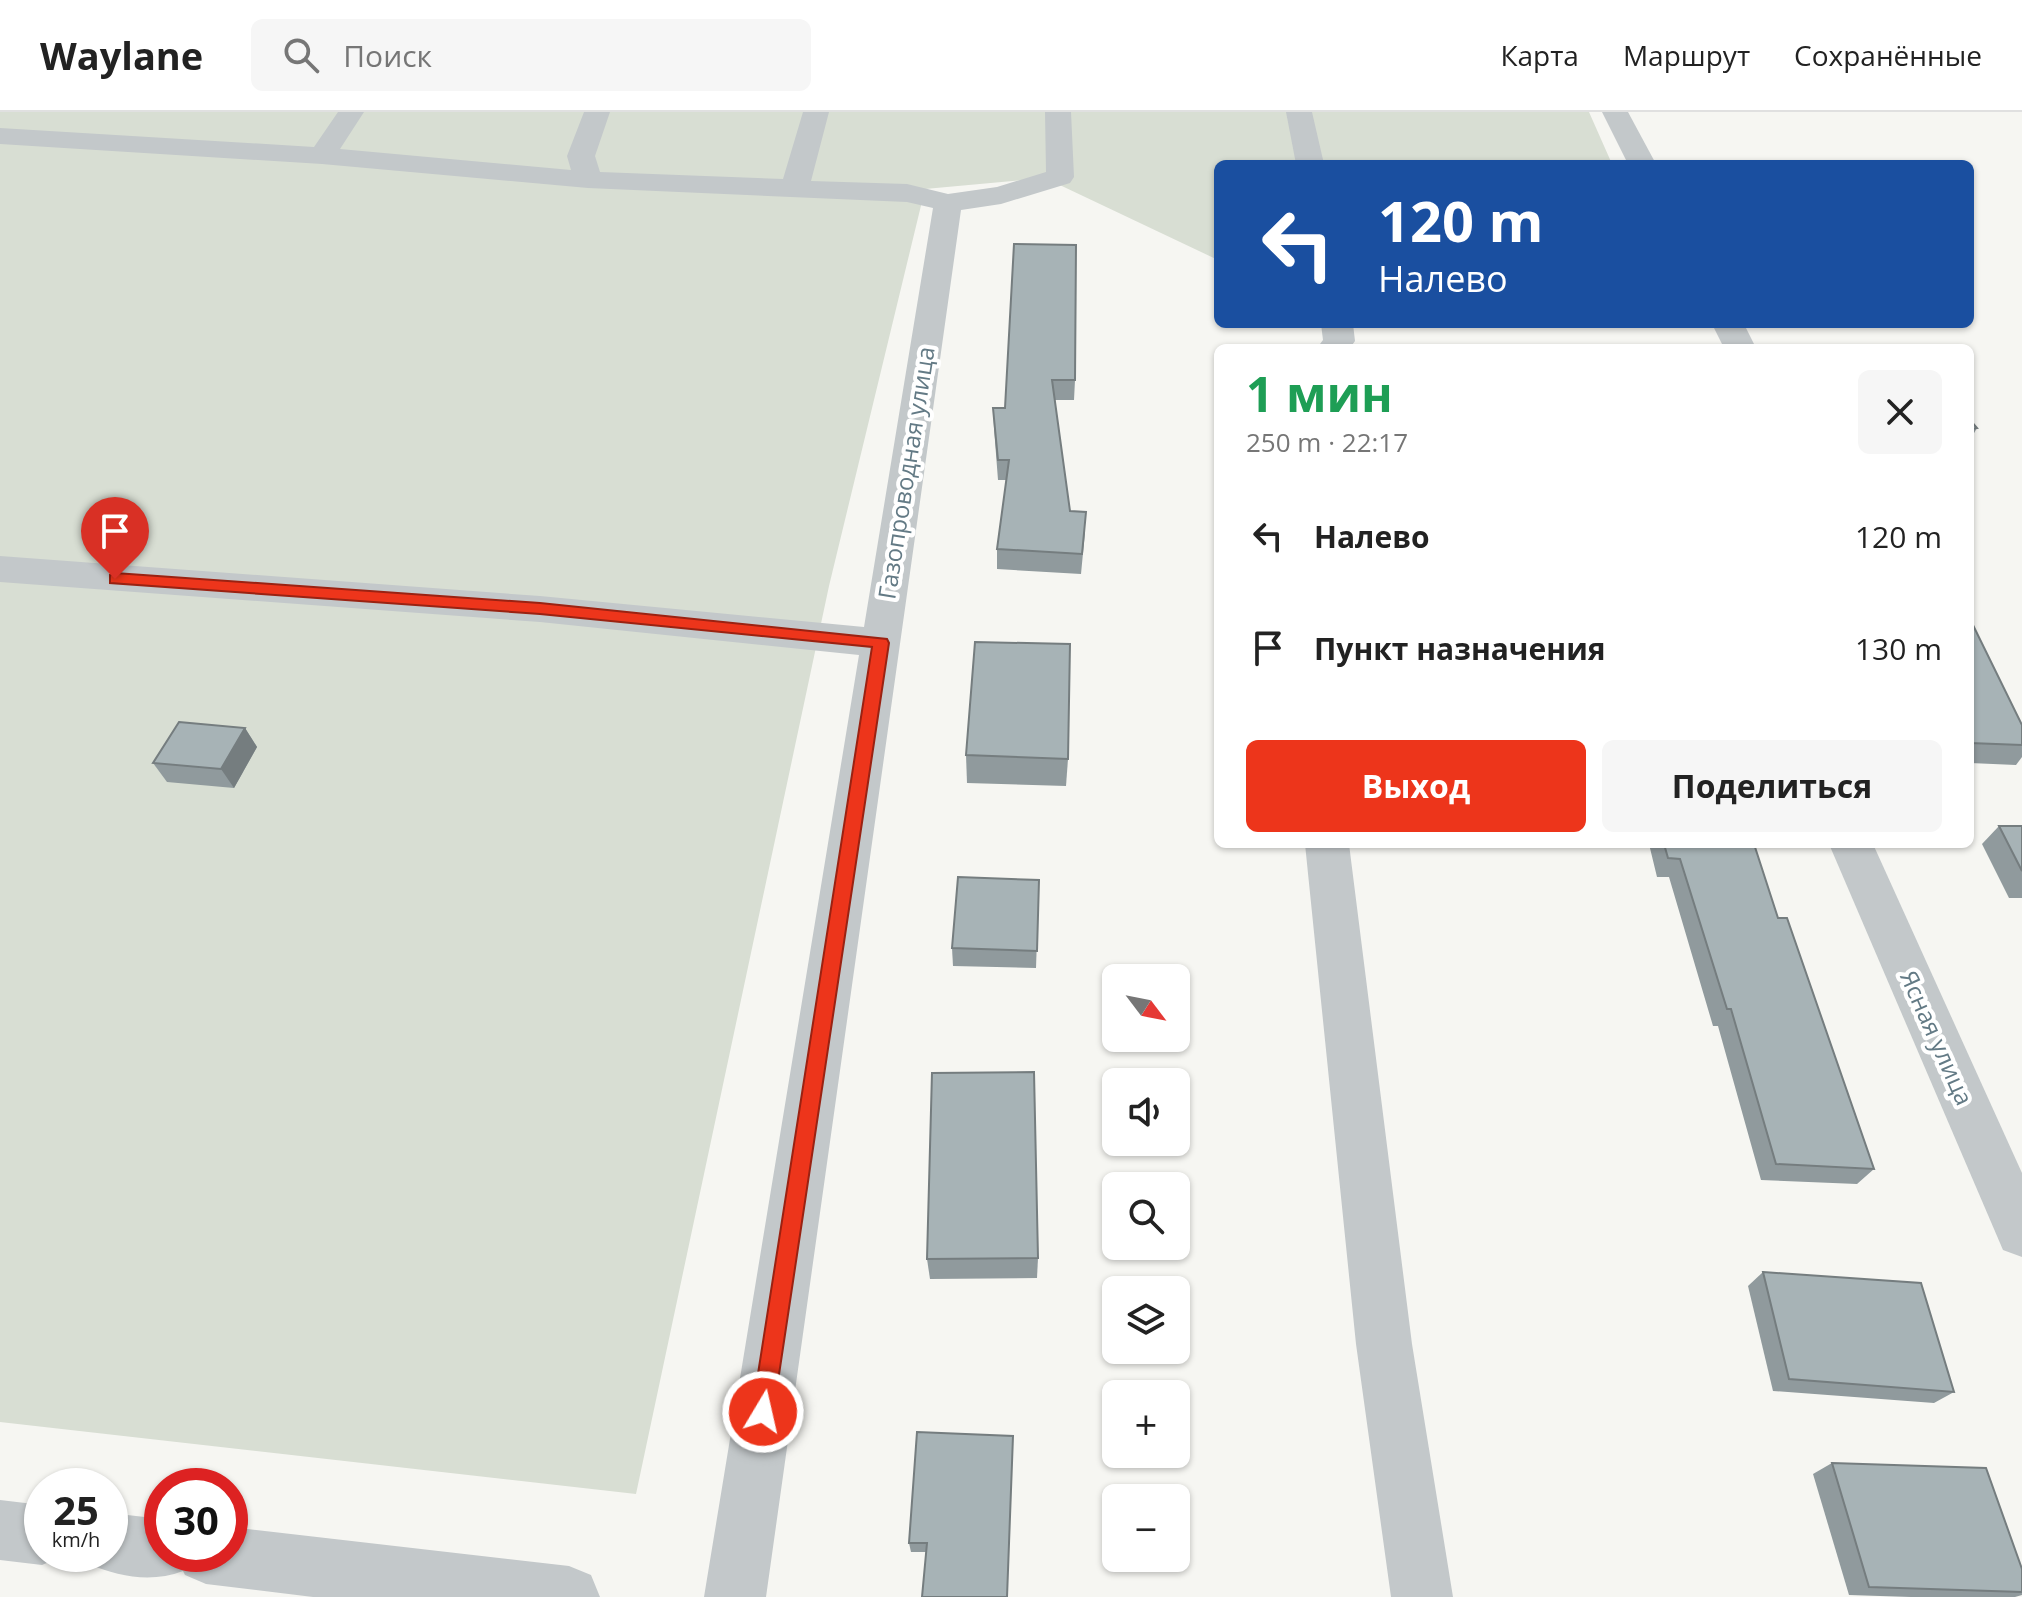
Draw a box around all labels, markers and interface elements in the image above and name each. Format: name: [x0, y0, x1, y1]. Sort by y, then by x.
search box: [251, 19, 811, 91]
text: Waylane: [40, 29, 203, 81]
icon: search: [279, 33, 323, 77]
text: Поиск: [343, 35, 432, 76]
text: Карта: [1500, 36, 1579, 74]
text: Маршрут: [1623, 36, 1750, 74]
text: Сохранённые: [1794, 36, 1982, 74]
text: 120 m: [1378, 182, 1544, 258]
icon: left: [1246, 192, 1350, 296]
text: Налево: [1378, 254, 1508, 303]
street label: Газопроводная улица: [869, 344, 942, 601]
text: 1 мин: [1246, 361, 1393, 426]
button: close: [1858, 370, 1942, 454]
text: 250 m · 22:17: [1246, 424, 1408, 460]
pin: [81, 497, 149, 579]
icon: arrive: [93, 509, 137, 553]
icon: left: [1246, 514, 1290, 558]
text: Налево: [1314, 516, 1430, 557]
text: 120 m: [1855, 516, 1942, 557]
icon: arrive: [1246, 626, 1290, 670]
text: Пункт назначения: [1314, 628, 1606, 669]
text: 130 m: [1855, 628, 1942, 669]
button: Выход: [1246, 740, 1586, 832]
button: Поделиться: [1602, 740, 1942, 832]
north arrow: [1102, 964, 1190, 1052]
map controls: [1102, 964, 1190, 1572]
street label: Ясная улица: [1893, 965, 1982, 1110]
button: sound: [1102, 1068, 1190, 1156]
button: search: [1102, 1172, 1190, 1260]
button: layers: [1102, 1276, 1190, 1364]
position arrow: [721, 1370, 805, 1454]
button: +: [1102, 1380, 1190, 1468]
speed limit sign: 30: [144, 1468, 248, 1572]
text: 25: [53, 1482, 99, 1537]
button: −: [1102, 1484, 1190, 1572]
text: km/h: [52, 1526, 100, 1553]

